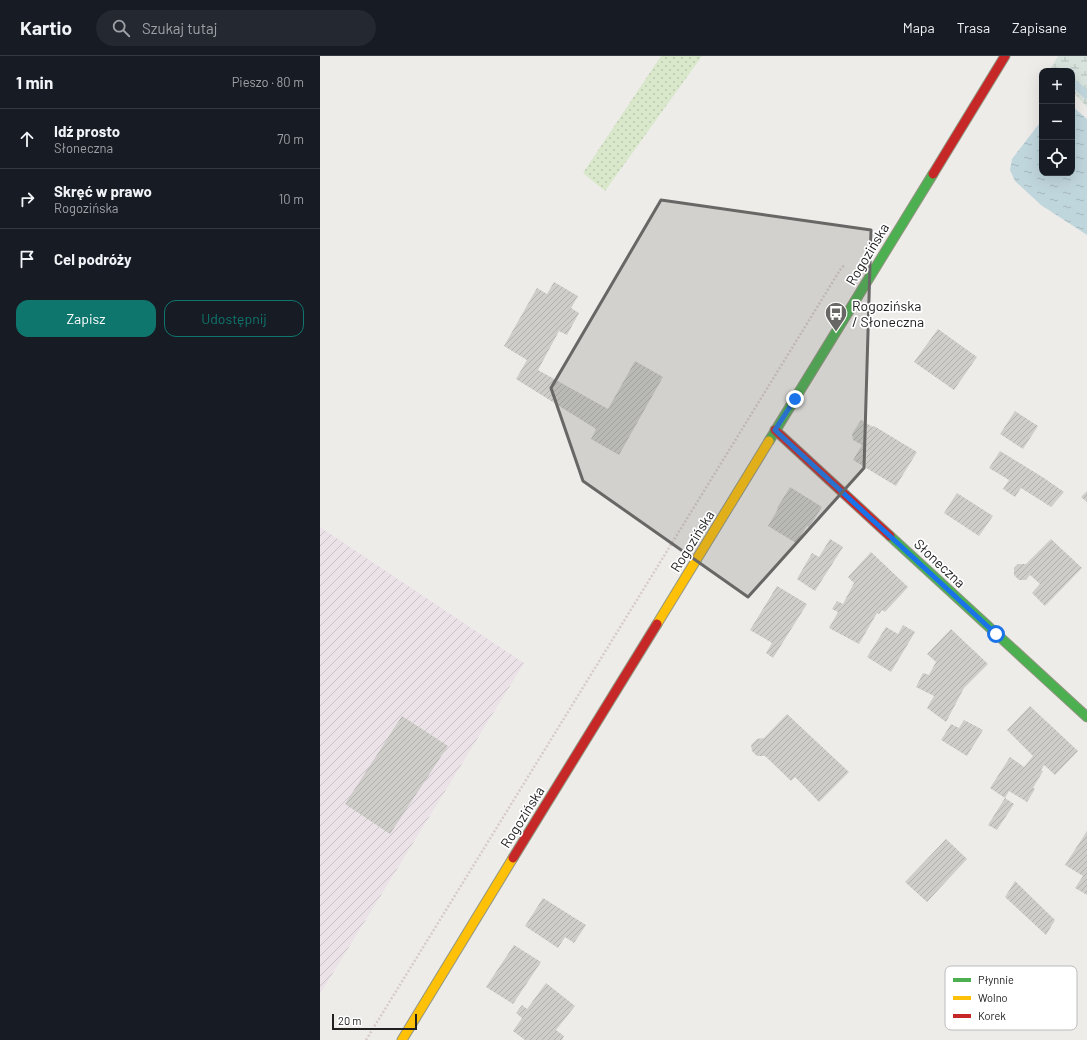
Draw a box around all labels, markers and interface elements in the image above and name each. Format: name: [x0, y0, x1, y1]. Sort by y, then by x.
search box: [96, 10, 376, 46]
text: Kartio: [20, 16, 72, 39]
icon: search: [110, 17, 132, 39]
text: Szukaj tutaj: [142, 19, 217, 37]
text: Mapa: [903, 19, 935, 36]
text: Trasa: [957, 19, 990, 36]
text: Zapisane: [1012, 19, 1067, 36]
map controls: [1039, 68, 1075, 176]
button: +: [1039, 68, 1075, 104]
text: 1 min: [16, 72, 53, 92]
text: Pieszo · 80 m: [232, 74, 304, 90]
button: −: [1039, 104, 1075, 140]
text: Idź prosto: [54, 122, 120, 140]
icon: ahead: [16, 128, 38, 150]
text: 70 m: [277, 131, 304, 147]
text: Słoneczna: [54, 140, 113, 156]
button: locate: [1039, 140, 1075, 176]
text: Skręć w prawo: [54, 182, 152, 200]
icon: right: [16, 188, 38, 210]
text: 10 m: [279, 191, 304, 207]
text: Rogozińska: [54, 200, 118, 216]
street label: Rogozińska: [842, 220, 892, 288]
icon: arrive: [16, 248, 38, 270]
text: Cel podróży: [54, 250, 132, 268]
place label: Rogozińska / Słoneczna: [852, 297, 924, 330]
button: Zapisz: [16, 300, 156, 337]
button: Udostępnij: [164, 300, 304, 337]
bus stop icon: Rogozińska / Słoneczna: [823, 300, 849, 333]
route end: [786, 390, 804, 408]
street label: Rogozińska: [666, 507, 718, 575]
street label: Słoneczna: [911, 535, 969, 591]
route start: [987, 625, 1005, 643]
street label: Rogozińska: [496, 783, 548, 851]
legend: [945, 966, 1077, 1030]
text: Płynnie: [978, 973, 1014, 986]
text: Wolno: [978, 991, 1008, 1004]
text: Korek: [978, 1009, 1006, 1022]
scale bar: [332, 1012, 417, 1031]
text: 20 m: [338, 1014, 361, 1027]

